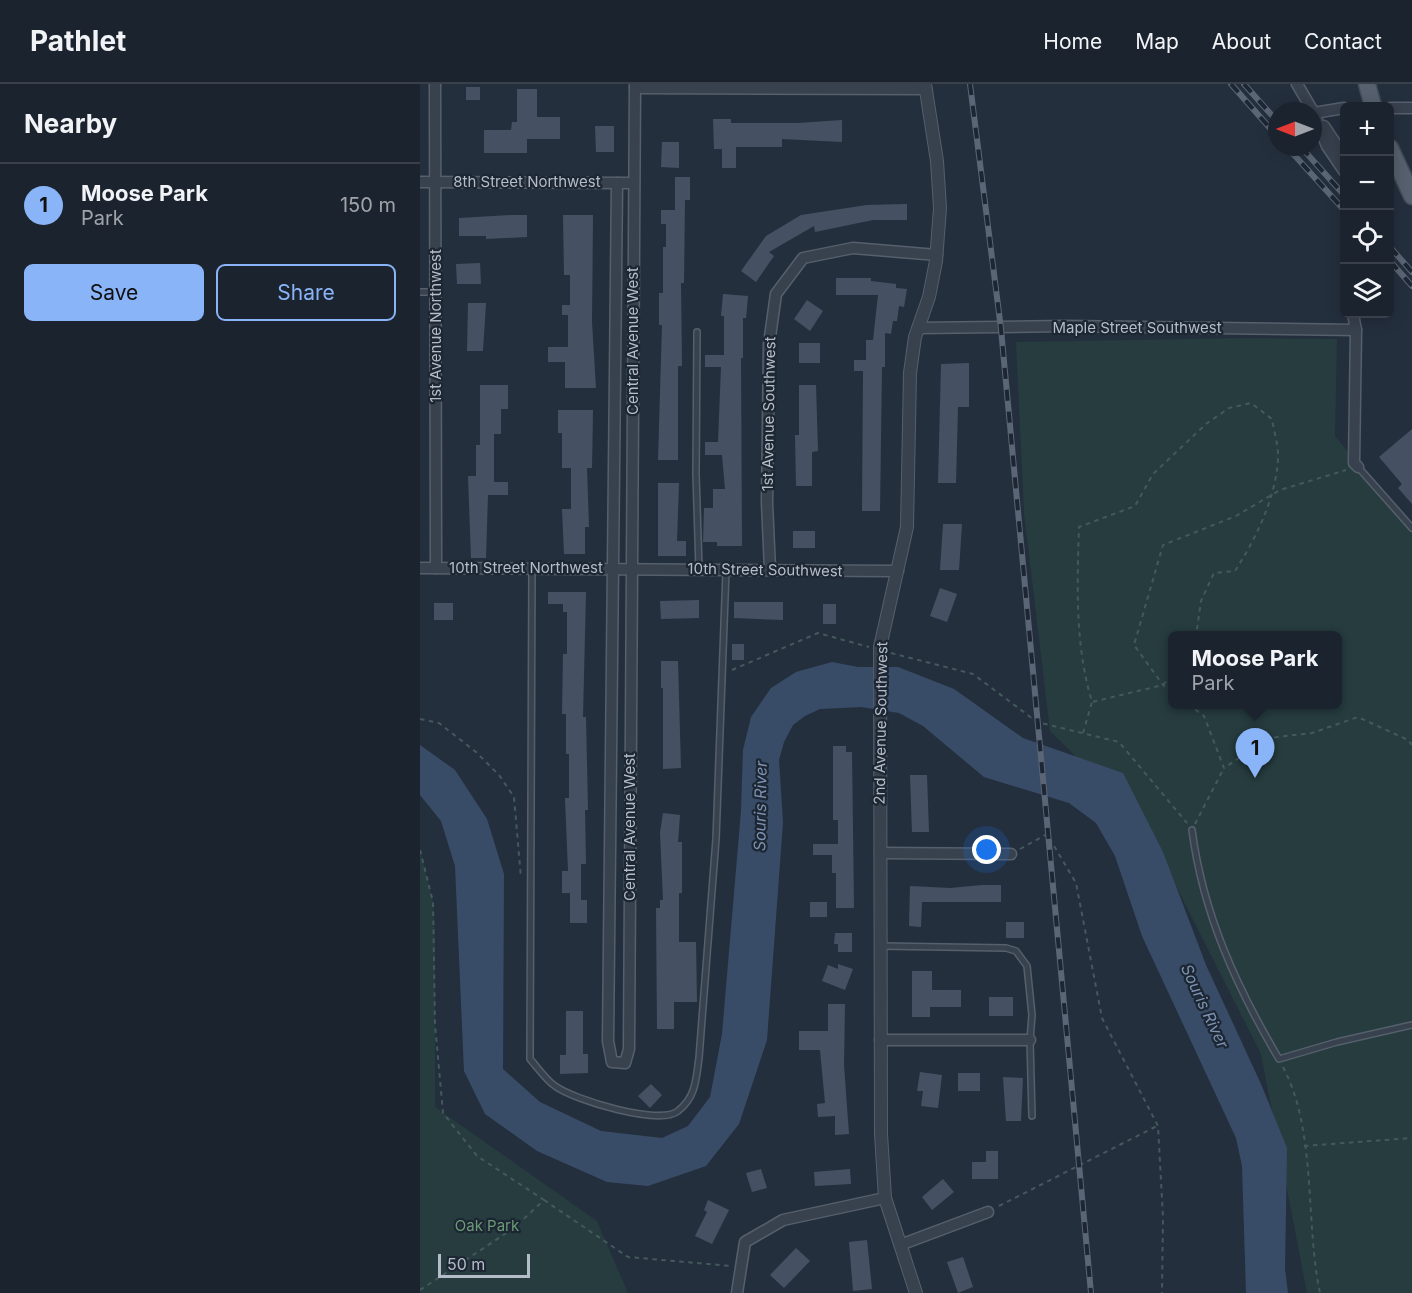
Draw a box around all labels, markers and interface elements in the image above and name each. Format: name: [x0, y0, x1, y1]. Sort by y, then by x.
text: Pathlet: [30, 24, 126, 58]
text: Home: [1043, 29, 1102, 54]
text: Map: [1135, 29, 1179, 54]
text: About: [1212, 29, 1271, 54]
text: Contact: [1304, 29, 1382, 54]
north arrow: [1268, 102, 1322, 156]
map controls: [1340, 102, 1394, 318]
button: +: [1340, 102, 1394, 156]
text: Nearby: [24, 108, 117, 139]
button: −: [1340, 156, 1394, 210]
street label: 8th Street Northwest: [453, 172, 601, 191]
text: Moose Park: [81, 180, 208, 206]
text: 1: [39, 193, 48, 217]
text: 150 m: [340, 193, 396, 217]
text: Park: [81, 206, 124, 230]
button: locate: [1340, 210, 1394, 264]
street label: 1st Avenue Northwest: [426, 249, 445, 403]
button: Save: [24, 264, 204, 321]
button: Share: [216, 264, 396, 321]
button: layers: [1340, 264, 1394, 318]
street label: Central Avenue West: [623, 267, 642, 415]
street label: Maple Street Southwest: [1052, 318, 1222, 337]
street label: 1st Avenue Southwest: [758, 336, 779, 492]
street label: 10th Street Northwest: [449, 558, 603, 577]
street label: 10th Street Southwest: [687, 559, 843, 580]
popup: [1168, 631, 1342, 709]
street label: 2nd Avenue Southwest: [870, 641, 891, 805]
text: Moose Park: [1192, 645, 1318, 671]
text: Park: [1192, 671, 1234, 695]
pin: 1: [1236, 728, 1274, 778]
street label: Central Avenue West: [620, 753, 639, 901]
water label: Souris River: [749, 760, 771, 851]
your location: [972, 835, 1001, 864]
water label: Souris River: [1177, 961, 1234, 1052]
park label: Oak Park: [455, 1216, 520, 1235]
scale bar: [438, 1251, 530, 1278]
text: 50 m: [447, 1254, 485, 1274]

